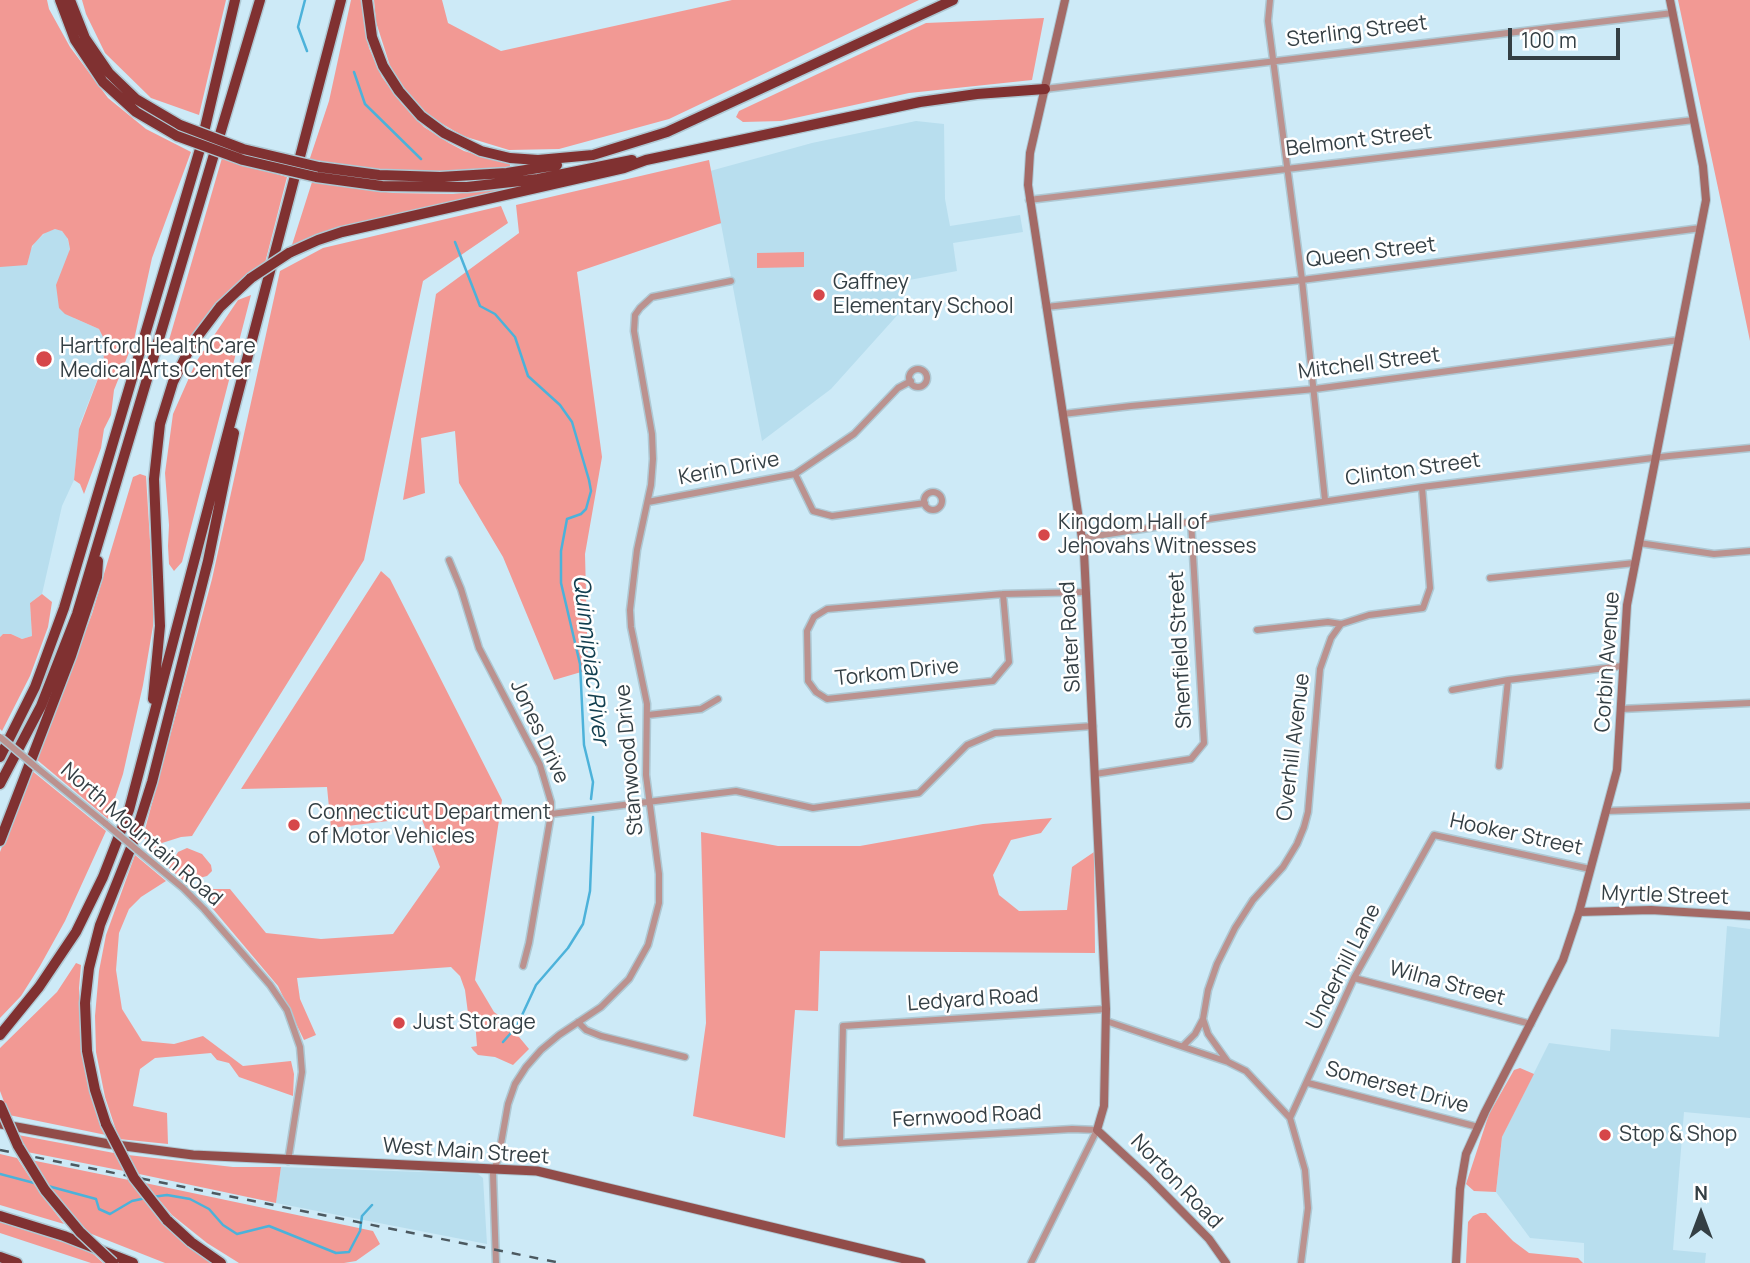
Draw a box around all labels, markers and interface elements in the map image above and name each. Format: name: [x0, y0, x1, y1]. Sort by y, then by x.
street label: Sterling Street: [1285, 11, 1429, 53]
scale bar: [1512, 14, 1624, 58]
text: 100 m: [1521, 26, 1577, 54]
street label: Belmont Street: [1285, 120, 1433, 162]
street label: Queen Street: [1305, 233, 1437, 273]
place label: Gaffney Elementary School: [833, 270, 1014, 320]
marker: Gaffney Elementary School: [811, 287, 827, 303]
place label: Hartford HealthCare Medical Arts Center: [60, 334, 256, 384]
street label: Mitchell Street: [1297, 343, 1441, 385]
marker: Hartford HealthCare Medical Arts Center: [34, 349, 54, 369]
street label: Kerin Drive: [676, 447, 782, 491]
street label: Clinton Street: [1344, 448, 1482, 492]
place label: Kingdom Hall of Jehovahs Witnesses: [1058, 510, 1256, 560]
marker: Kingdom Hall of Jehovahs Witnesses: [1036, 527, 1052, 543]
street label: Shenfield Street: [1164, 570, 1198, 730]
water label: Quinnipiac River: [566, 574, 614, 746]
street label: Slater Road: [1056, 581, 1086, 693]
street label: Corbin Avenue: [1591, 591, 1625, 733]
street label: Torkom Drive: [834, 654, 960, 692]
street label: Overhill Avenue: [1272, 672, 1316, 822]
street label: Jones Drive: [504, 676, 574, 788]
street label: Stanwood Drive: [611, 683, 649, 837]
street label: North Mountain Road: [55, 758, 227, 912]
place label: Connecticut Department of Motor Vehicles: [308, 800, 551, 850]
street label: Hooker Street: [1447, 809, 1585, 861]
marker: Connecticut Department of Motor Vehicles: [286, 817, 302, 833]
street label: Myrtle Street: [1601, 881, 1729, 911]
street label: Underhill Lane: [1301, 900, 1387, 1034]
street label: Wilna Street: [1386, 956, 1508, 1012]
street label: Ledyard Road: [907, 983, 1039, 1017]
place label: Just Storage: [413, 1010, 536, 1036]
marker: Just Storage: [391, 1015, 407, 1031]
street label: Somerset Drive: [1322, 1057, 1472, 1119]
street label: Fernwood Road: [892, 1101, 1042, 1133]
place label: Stop & Shop: [1619, 1122, 1737, 1148]
marker: Stop & Shop: [1597, 1127, 1613, 1143]
street label: Norton Road: [1125, 1130, 1227, 1234]
street label: West Main Street: [382, 1134, 550, 1170]
north arrow: [1666, 1179, 1736, 1249]
text: N: [1694, 1180, 1708, 1206]

